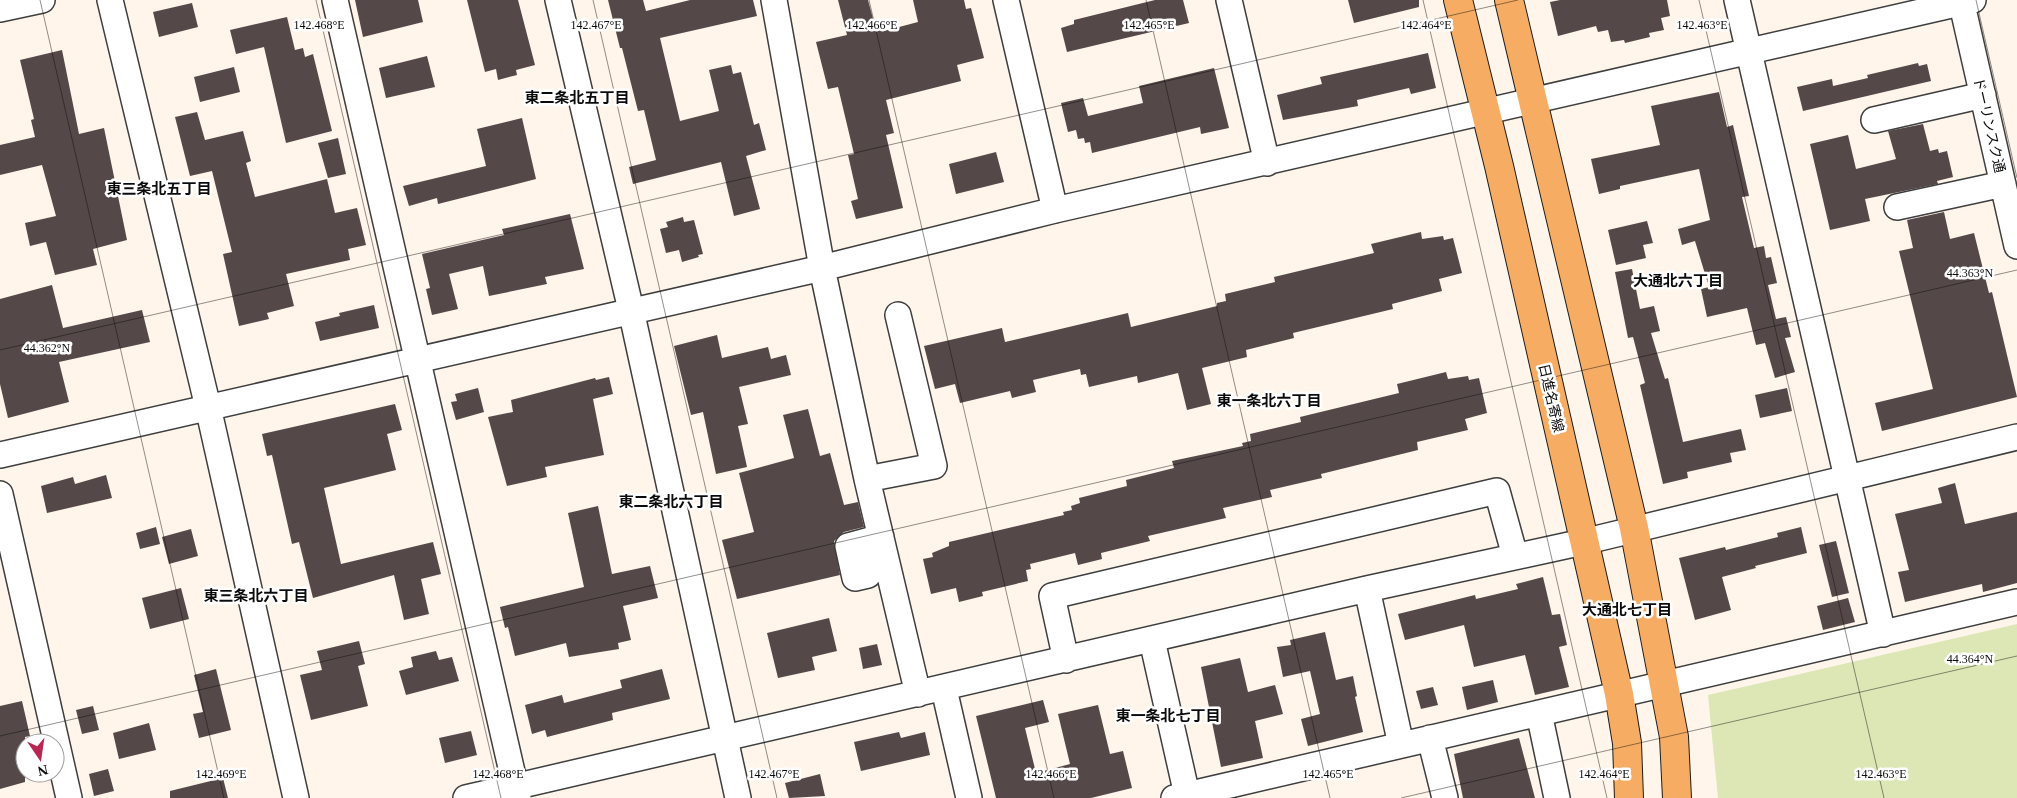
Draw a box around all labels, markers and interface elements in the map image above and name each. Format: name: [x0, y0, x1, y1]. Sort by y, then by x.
text: 142.468°E: [293, 18, 345, 32]
text: 142.467°E: [570, 18, 622, 32]
text: 142.466°E: [846, 18, 898, 32]
text: 142.465°E: [1123, 18, 1175, 32]
text: 142.464°E: [1400, 18, 1452, 32]
text: 142.463°E: [1676, 18, 1728, 32]
street label: ドーリンスク通: [1971, 76, 2007, 174]
district label: 東二条北五丁目: [524, 90, 630, 106]
district label: 東三条北五丁目: [106, 181, 212, 197]
text: 44.363°N: [1947, 266, 1994, 280]
district label: 大通北六丁目: [1633, 273, 1723, 289]
text: 44.362°N: [24, 341, 71, 355]
street label: 日進名寄線: [1536, 362, 1566, 434]
district label: 東一条北六丁目: [1216, 393, 1322, 409]
district label: 東二条北六丁目: [618, 494, 724, 510]
district label: 東三条北六丁目: [203, 588, 309, 604]
district label: 大通北七丁目: [1582, 602, 1672, 618]
text: 44.364°N: [1947, 652, 1994, 666]
district label: 東一条北七丁目: [1115, 708, 1221, 724]
north arrow: [15, 733, 65, 783]
text: N: [36, 762, 49, 779]
text: 142.469°E: [195, 767, 247, 781]
text: 142.468°E: [472, 767, 524, 781]
text: 142.467°E: [748, 767, 800, 781]
text: 142.466°E: [1025, 767, 1077, 781]
text: 142.465°E: [1302, 767, 1354, 781]
text: 142.464°E: [1578, 767, 1630, 781]
text: 142.463°E: [1855, 767, 1907, 781]

